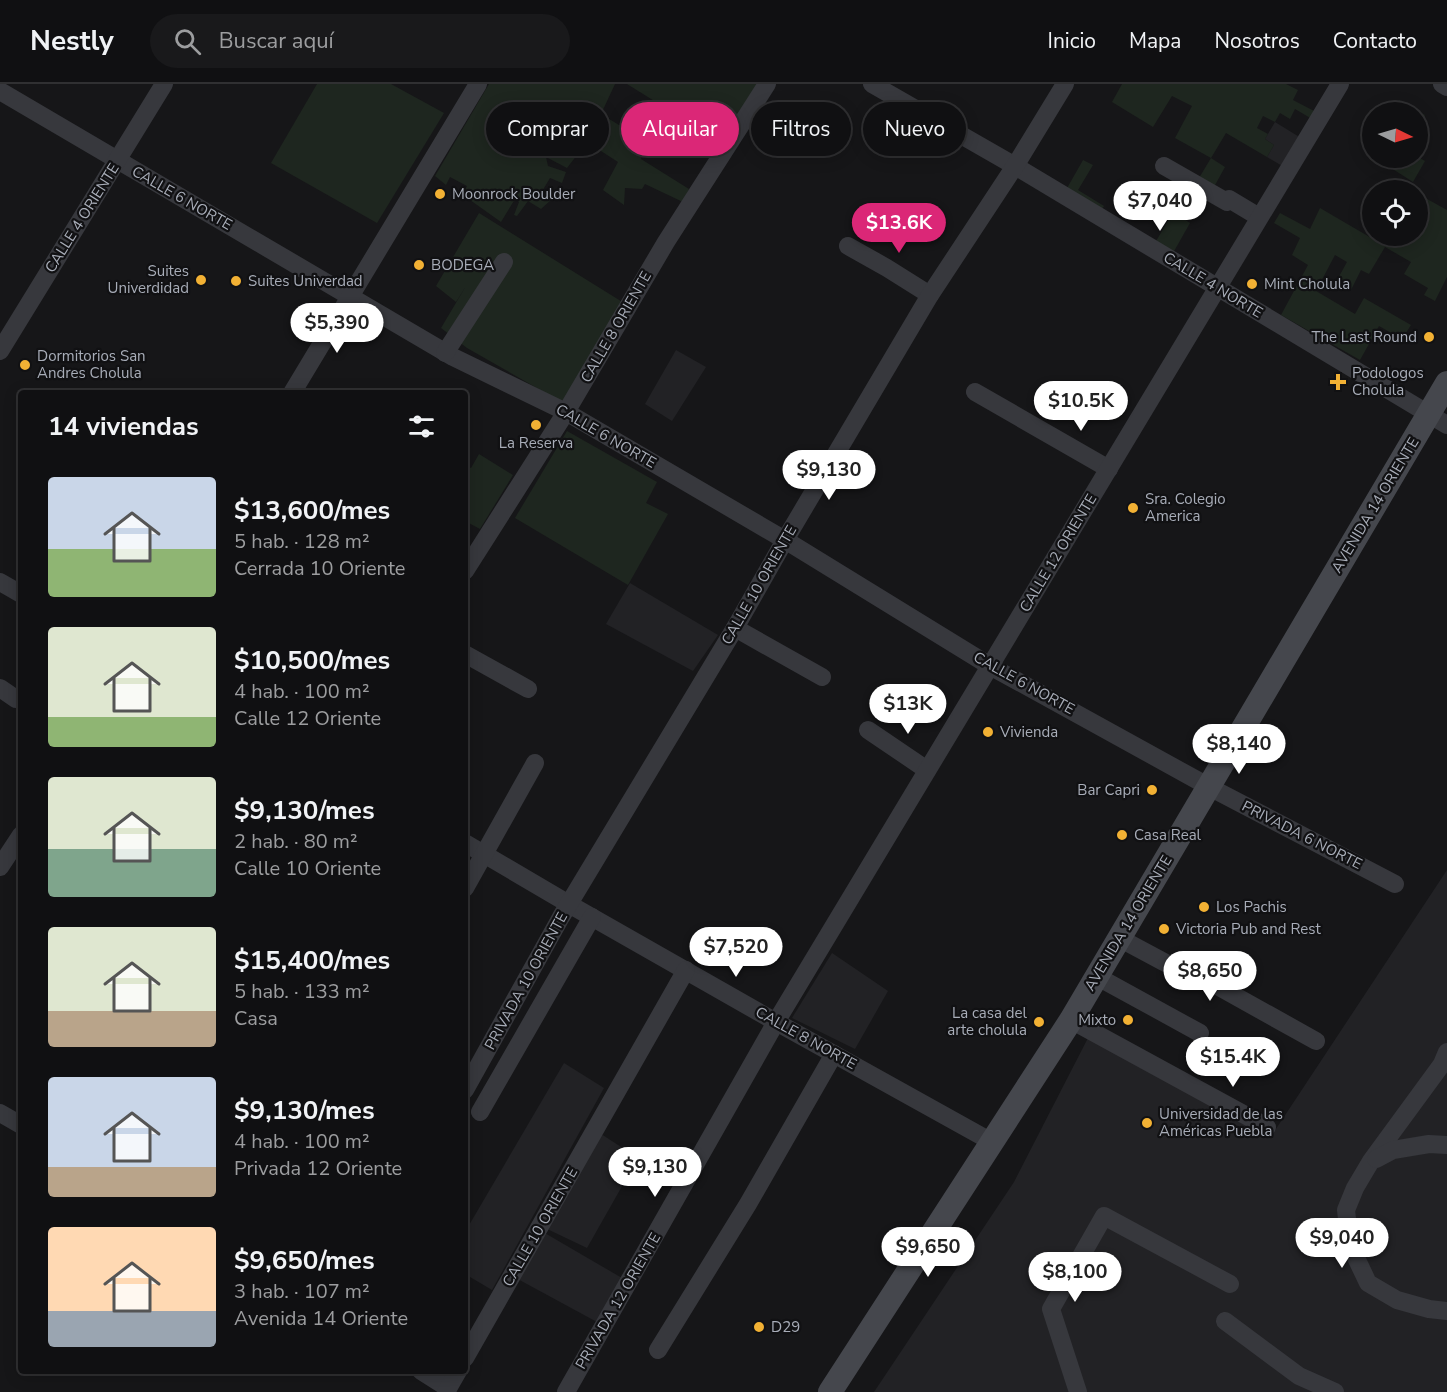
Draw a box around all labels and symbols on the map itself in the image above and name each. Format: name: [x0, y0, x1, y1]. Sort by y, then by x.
north arrow: [1362, 102, 1428, 168]
street label: CALLE 4 ORIENTE: [40, 159, 124, 277]
street label: CALLE 6 NORTE: [128, 161, 236, 235]
pin: $7,040: [1111, 181, 1209, 232]
place label: Moonrock Boulder: [452, 184, 576, 204]
marker: Moonrock Boulder: [433, 187, 447, 201]
pin: $13.6K: [850, 203, 948, 254]
street label: CALLE 4 NORTE: [1160, 247, 1266, 323]
place label: BODEGA: [431, 255, 494, 275]
marker: BODEGA: [412, 258, 426, 272]
place label: Suites Univerdidad: [108, 261, 189, 298]
street label: CALLE 8 ORIENTE: [576, 268, 656, 386]
place label: Suites Univerdad: [248, 271, 363, 291]
marker: Suites Univerdidad: [194, 273, 208, 287]
marker: Suites Univerdad: [229, 274, 243, 288]
place label: Mint Cholula: [1264, 274, 1350, 294]
marker: Mint Cholula: [1245, 277, 1259, 291]
pin: $5,390: [288, 303, 386, 354]
place label: The Last Round: [1311, 327, 1417, 347]
marker: The Last Round: [1422, 330, 1436, 344]
place label: Dormitorios San Andres Cholula: [37, 346, 146, 383]
marker: Dormitorios San Andres Cholula: [18, 358, 32, 372]
place label: Podologos Cholula: [1352, 363, 1424, 400]
marker: Podologos Cholula: [1329, 373, 1347, 391]
pin: $10.5K: [1032, 381, 1130, 432]
street label: CALLE 6 NORTE: [552, 399, 660, 473]
marker: La Reserva: [529, 418, 543, 432]
place label: La Reserva: [499, 433, 573, 453]
street label: AVENIDA 14 ORIENTE: [1327, 434, 1423, 576]
pin: $9,130: [780, 450, 878, 501]
place label: Sra. Colegio America: [1145, 489, 1226, 526]
street label: CALLE 12 ORIENTE: [1015, 490, 1101, 616]
marker: Sra. Colegio America: [1126, 501, 1140, 515]
street label: CALLE 10 ORIENTE: [717, 522, 801, 648]
street label: CALLE 6 NORTE: [970, 647, 1078, 719]
pin: $13K: [872, 684, 944, 735]
place label: Vivienda: [999, 722, 1058, 742]
pin: $8,140: [1190, 724, 1288, 775]
marker: Vivienda: [981, 725, 995, 739]
place label: Bar Capri: [1077, 780, 1140, 800]
marker: Bar Capri: [1145, 783, 1159, 797]
street label: PRIVADA 6 NORTE: [1238, 796, 1366, 874]
place label: Casa Real: [1134, 825, 1202, 845]
marker: Casa Real: [1115, 828, 1129, 842]
street label: AVENIDA 14 ORIENTE: [1080, 852, 1176, 994]
place label: Los Pachis: [1216, 897, 1287, 917]
marker: Los Pachis: [1197, 900, 1211, 914]
street label: PRIVADA 10 ORIENTE: [480, 909, 572, 1053]
place label: Victoria Pub and Rest: [1175, 919, 1321, 939]
marker: Victoria Pub and Rest: [1157, 922, 1171, 936]
pin: $7,520: [687, 927, 785, 978]
pin: $8,650: [1161, 951, 1259, 1002]
street label: CALLE 8 NORTE: [752, 1002, 860, 1074]
place label: La casa del arte cholula: [947, 1003, 1028, 1040]
place label: Mixto: [1078, 1010, 1116, 1030]
marker: Mixto: [1121, 1013, 1135, 1027]
marker: La casa del arte cholula: [1032, 1015, 1046, 1029]
pin: $15.4K: [1184, 1037, 1282, 1088]
place label: Universidad de las Américas Puebla: [1159, 1104, 1283, 1141]
marker: Universidad de las Américas Puebla: [1140, 1116, 1154, 1130]
pin: $9,130: [606, 1147, 704, 1198]
street label: CALLE 10 ORIENTE: [498, 1164, 582, 1290]
pin: $9,040: [1293, 1218, 1391, 1269]
pin: $9,650: [879, 1227, 977, 1278]
street label: PRIVADA 12 ORIENTE: [571, 1229, 665, 1373]
pin: $8,100: [1026, 1252, 1124, 1303]
place label: D29: [771, 1317, 800, 1337]
marker: D29: [752, 1320, 766, 1334]

